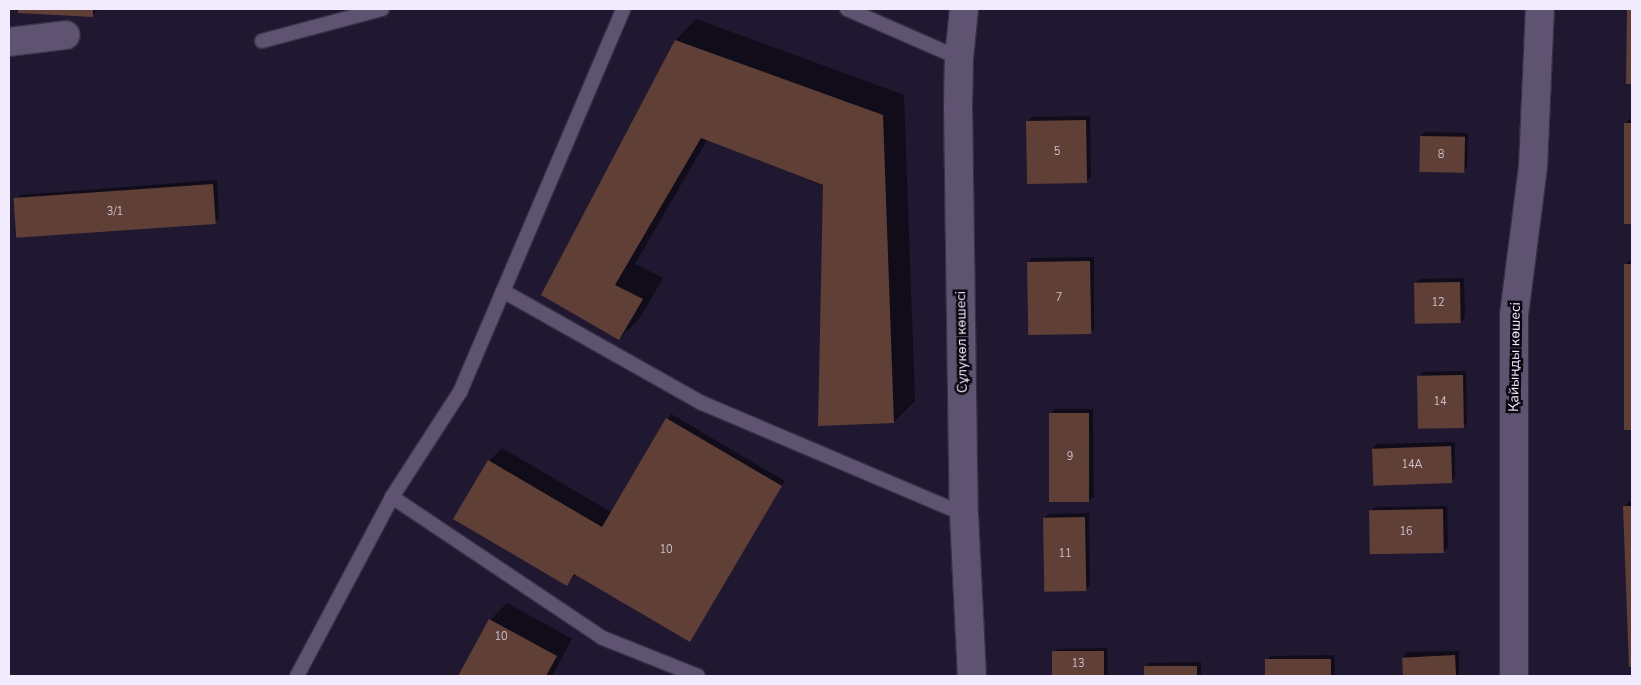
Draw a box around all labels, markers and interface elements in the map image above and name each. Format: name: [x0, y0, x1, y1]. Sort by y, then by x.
house number: 5: [1054, 145, 1060, 159]
house number: 8: [1438, 148, 1444, 162]
house number: 3/1: [107, 205, 123, 219]
street label: Сұлукөл көшесі: [953, 291, 971, 393]
house number: 7: [1056, 291, 1062, 305]
house number: 12: [1431, 296, 1445, 310]
street label: Қайыңды көшесі: [1506, 302, 1524, 412]
house number: 14: [1433, 395, 1447, 409]
house number: 9: [1067, 450, 1073, 464]
house number: 14А: [1401, 458, 1423, 472]
house number: 16: [1399, 525, 1413, 539]
house number: 10: [659, 543, 673, 557]
house number: 11: [1058, 547, 1072, 561]
house number: 10: [494, 630, 508, 644]
house number: 13: [1071, 657, 1085, 671]

